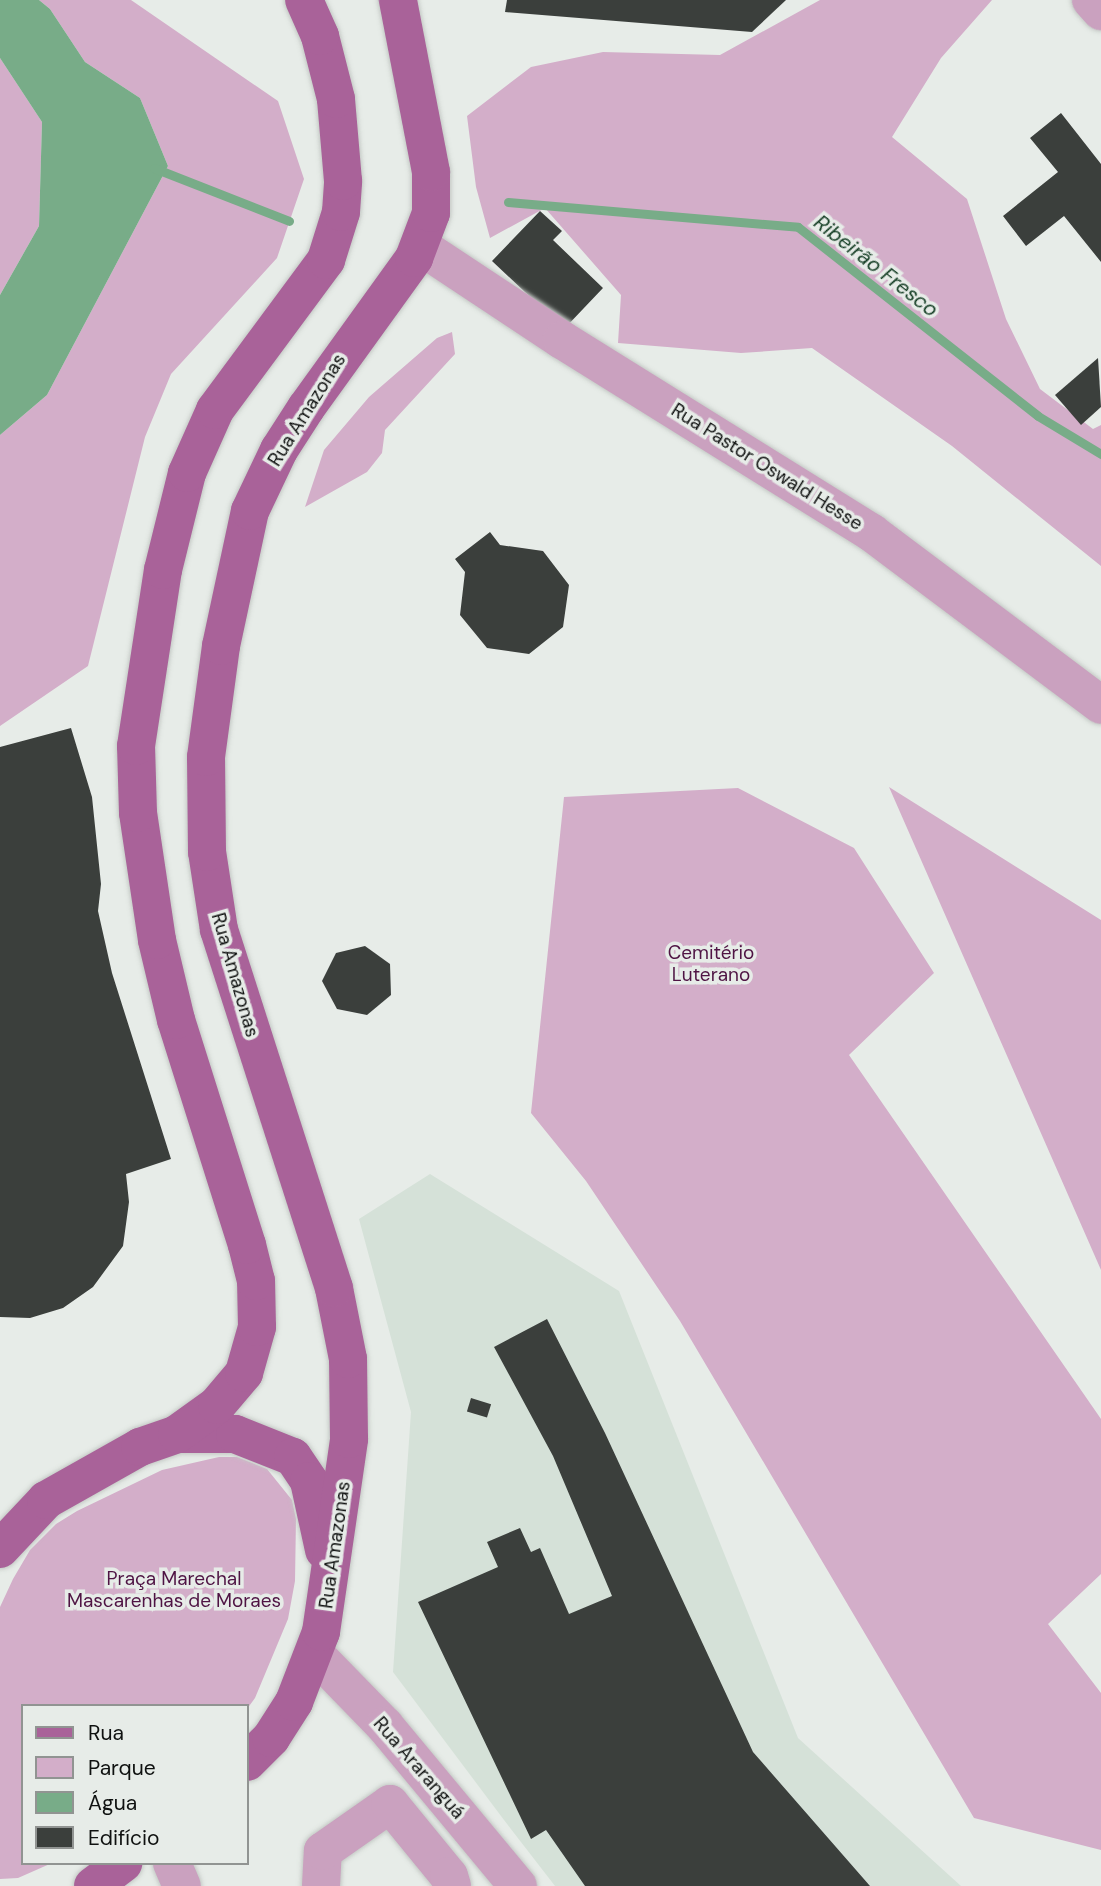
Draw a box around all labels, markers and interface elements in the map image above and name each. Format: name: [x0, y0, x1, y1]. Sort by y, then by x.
water label: Ribeirão Fresco: [809, 210, 943, 322]
street label: Rua Amazonas: [263, 350, 351, 470]
street label: Rua Pastor Oswald Hesse: [667, 399, 867, 535]
street label: Rua Amazonas: [206, 910, 264, 1040]
park label: Cemitério Luterano: [668, 942, 754, 986]
street label: Rua Amazonas: [315, 1480, 355, 1610]
park label: Praça Marechal Mascarenhas de Moraes: [67, 1568, 281, 1612]
legend: [21, 1704, 248, 1865]
street label: Rua Araranguá: [369, 1712, 469, 1824]
text: Rua: [88, 1719, 124, 1747]
text: Parque: [88, 1754, 156, 1782]
text: Água: [88, 1789, 137, 1817]
text: Edifício: [88, 1824, 159, 1852]

